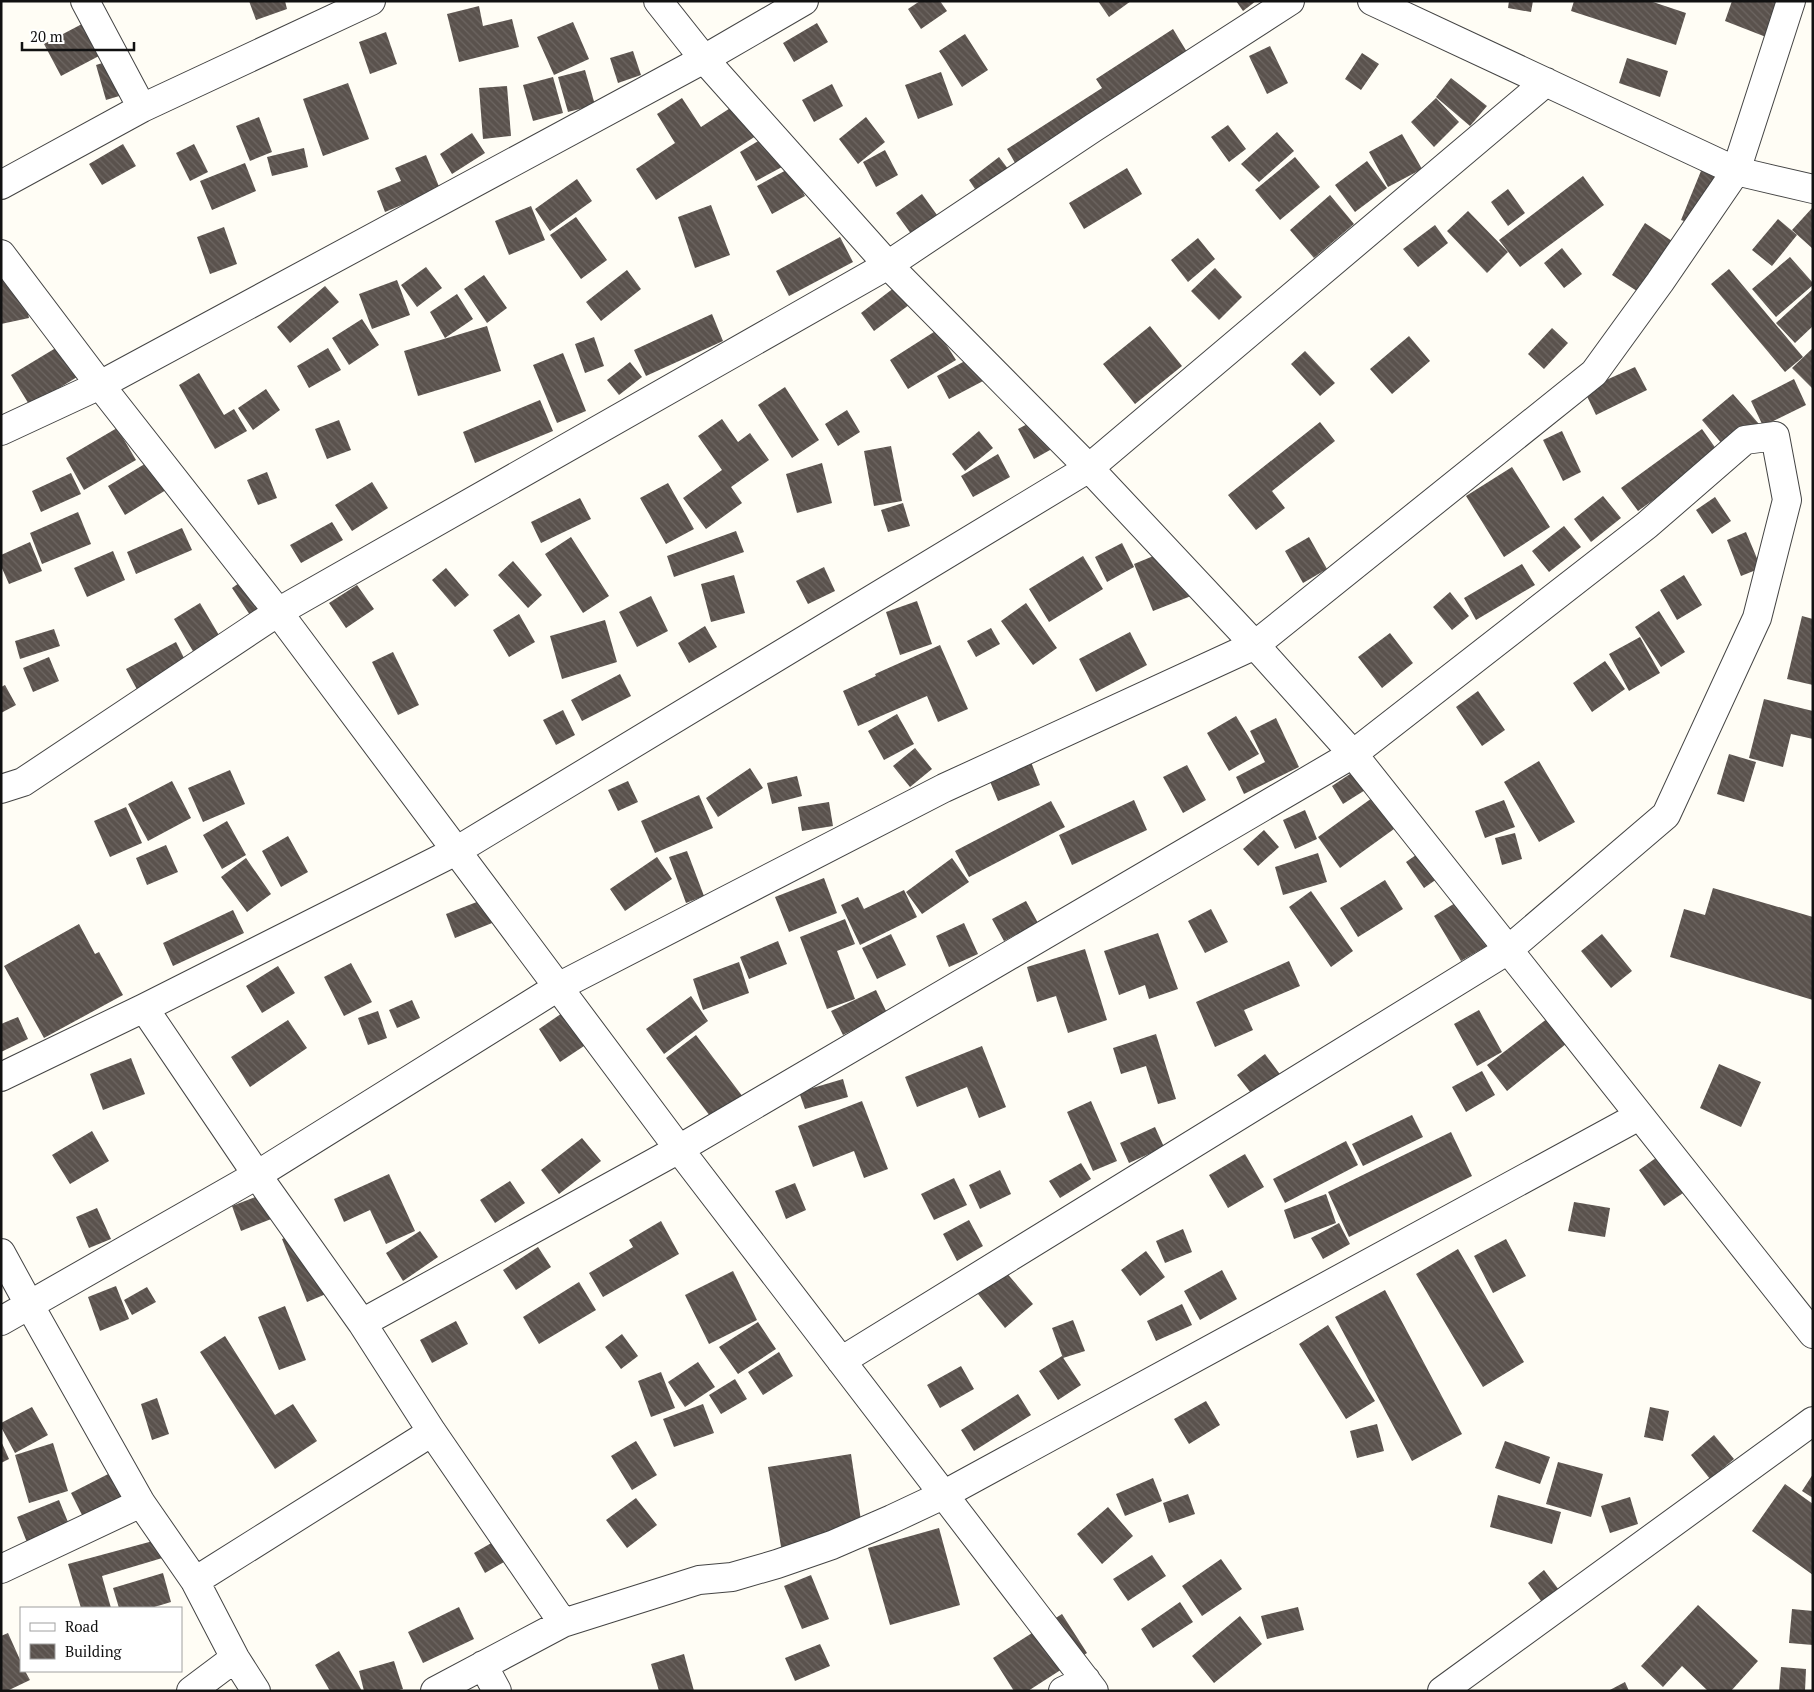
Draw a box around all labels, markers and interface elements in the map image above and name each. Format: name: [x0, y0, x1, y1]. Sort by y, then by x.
scale bar: [22, 20, 135, 52]
text: 20 m: [30, 26, 63, 46]
legend: [20, 1607, 182, 1672]
text: Road: [65, 1616, 98, 1636]
text: Building: [65, 1641, 123, 1661]

